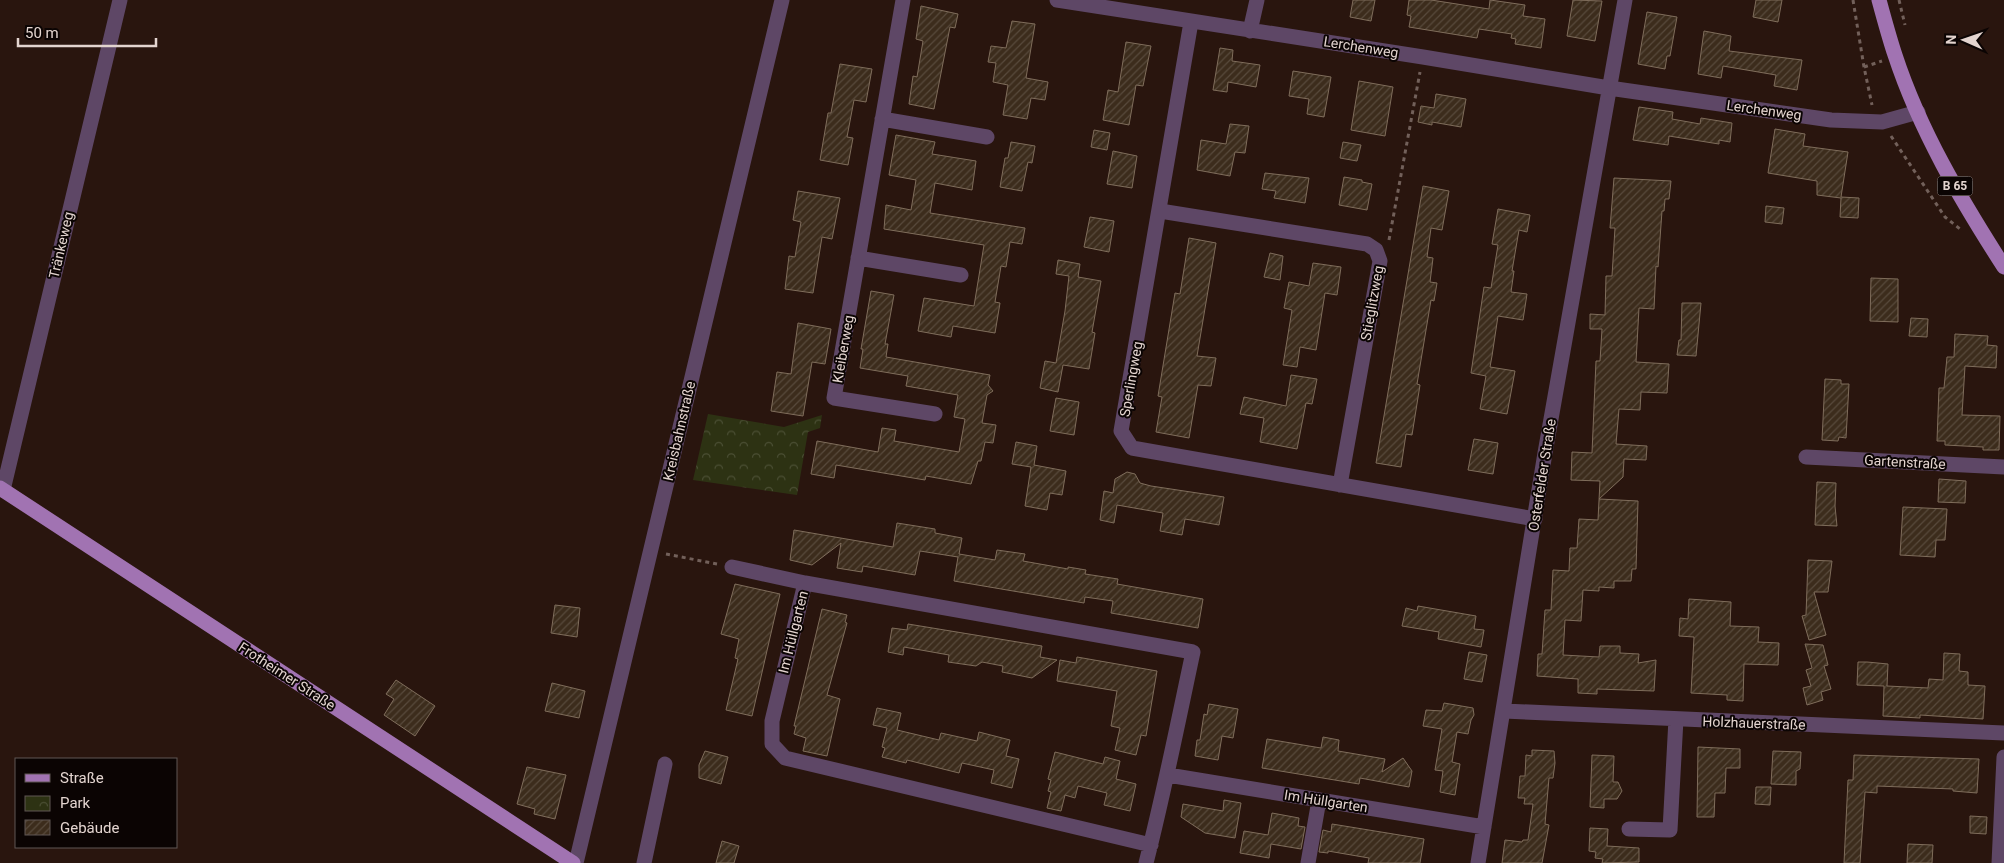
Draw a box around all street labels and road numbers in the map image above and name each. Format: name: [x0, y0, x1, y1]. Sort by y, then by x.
street label: Lerchenweg: [1322, 33, 1400, 61]
street label: Lerchenweg: [1725, 97, 1803, 123]
road number: B 65: [1938, 177, 1972, 196]
street label: Tränkeweg: [46, 210, 76, 280]
street label: Stieglitzweg: [1358, 264, 1386, 342]
street label: Kleiberweg: [829, 314, 857, 384]
street label: Sperlingweg: [1116, 340, 1146, 418]
street label: Kreisbahnstraße: [660, 379, 698, 483]
street label: Osterfelder Straße: [1525, 418, 1559, 532]
street label: Gartenstraße: [1864, 452, 1946, 472]
street label: Im Hüllgarten: [775, 589, 811, 675]
street label: Frotheimer Straße: [236, 639, 338, 713]
street label: Holzhauerstraße: [1702, 713, 1806, 733]
street label: Im Hüllgarten: [1283, 786, 1369, 816]

